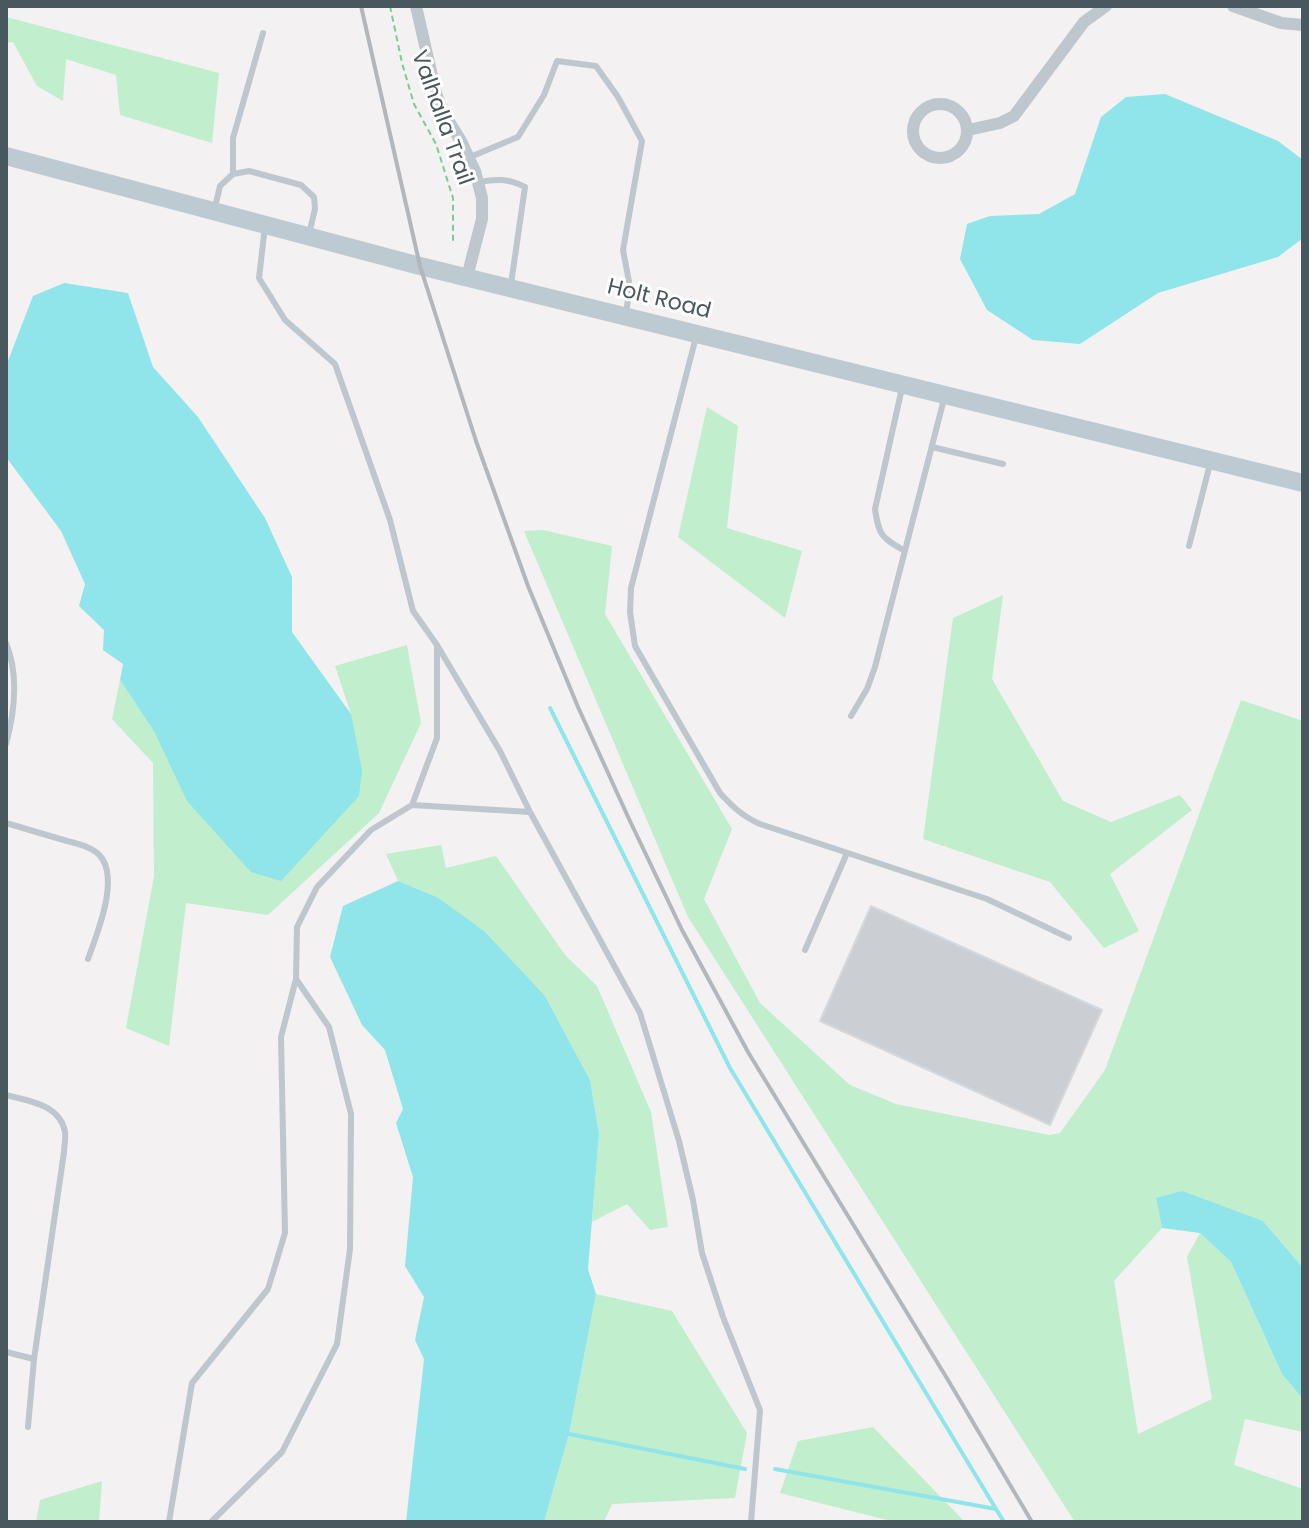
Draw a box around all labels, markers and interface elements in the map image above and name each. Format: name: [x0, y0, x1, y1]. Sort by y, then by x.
street label: Valhalla Trail: [404, 47, 478, 189]
street label: Holt Road: [604, 274, 714, 326]

